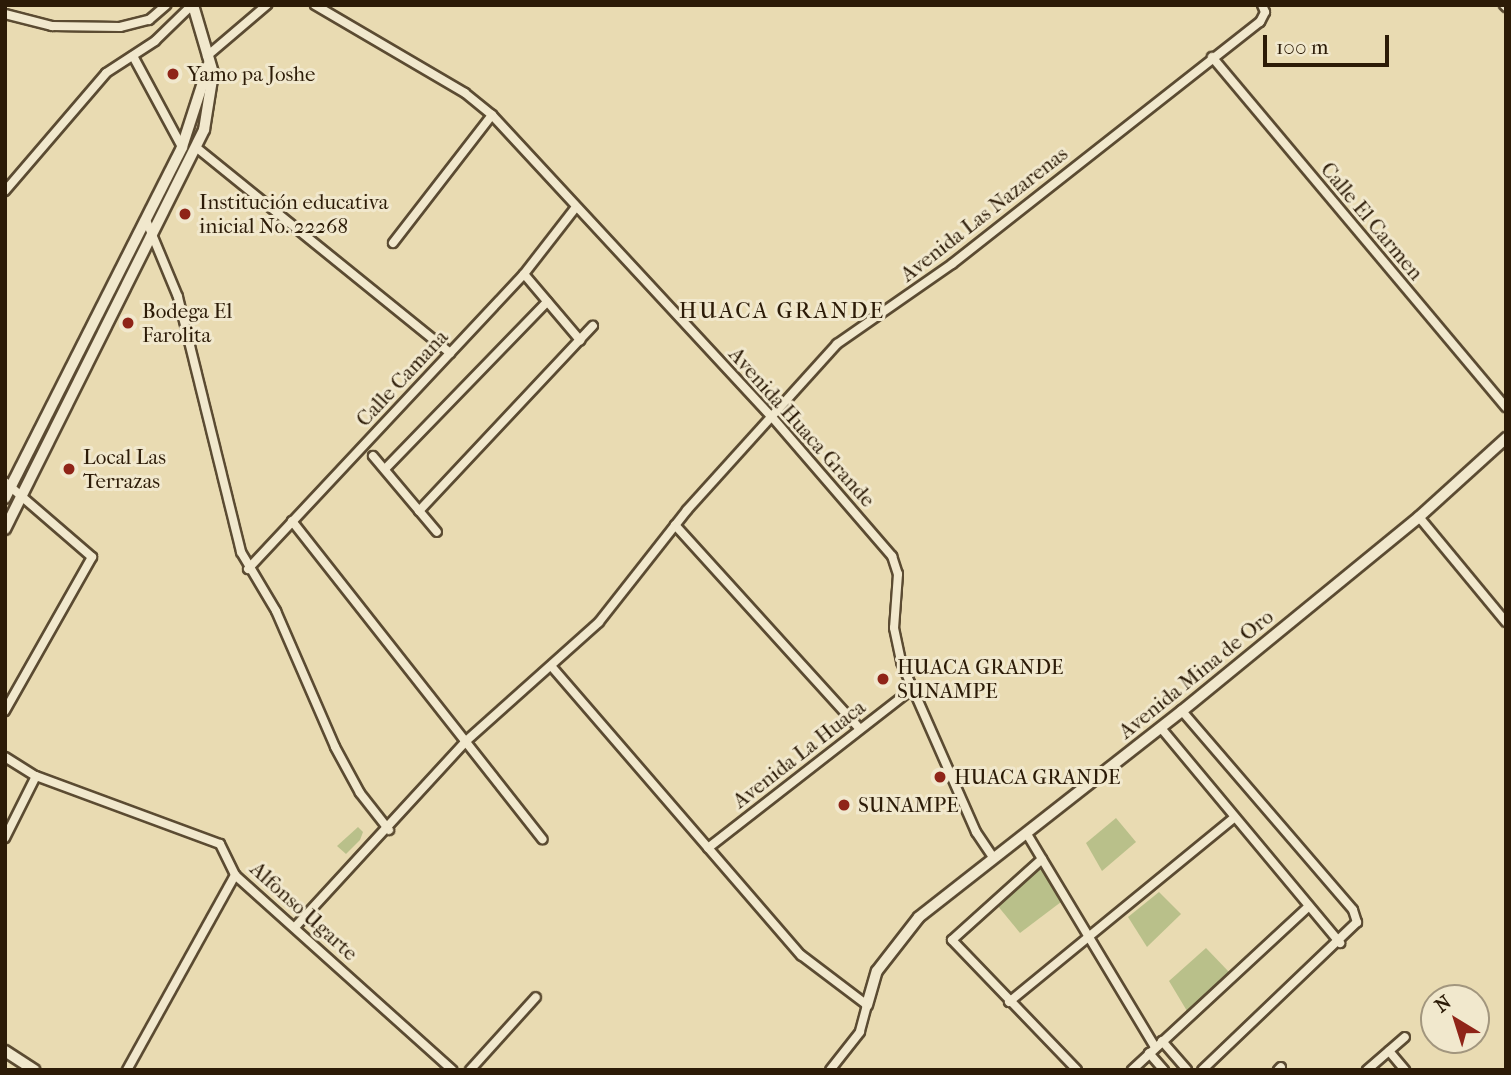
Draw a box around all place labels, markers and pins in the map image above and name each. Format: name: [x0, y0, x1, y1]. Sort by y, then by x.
place label: Yamo pa Joshe: [187, 61, 315, 87]
marker: Yamo pa Joshe: [165, 66, 181, 82]
place label: Institución educativa inicial No. 22268: [199, 189, 388, 239]
marker: Institución educativa inicial No. 22268: [177, 206, 193, 222]
place label: Bodega El Farolita: [142, 298, 232, 348]
marker: Bodega El Farolita: [120, 315, 136, 331]
place label: Local Las Terrazas: [83, 444, 166, 494]
marker: Local Las Terrazas: [61, 461, 77, 477]
place label: HUACA GRANDE SUNAMPE: [897, 654, 1064, 704]
marker: HUACA GRANDE SUNAMPE: [875, 671, 891, 687]
place label: HUACA GRANDE: [954, 764, 1121, 790]
marker: HUACA GRANDE: [932, 769, 948, 785]
place label: SUNAMPE: [858, 792, 959, 818]
marker: SUNAMPE: [836, 797, 852, 813]

